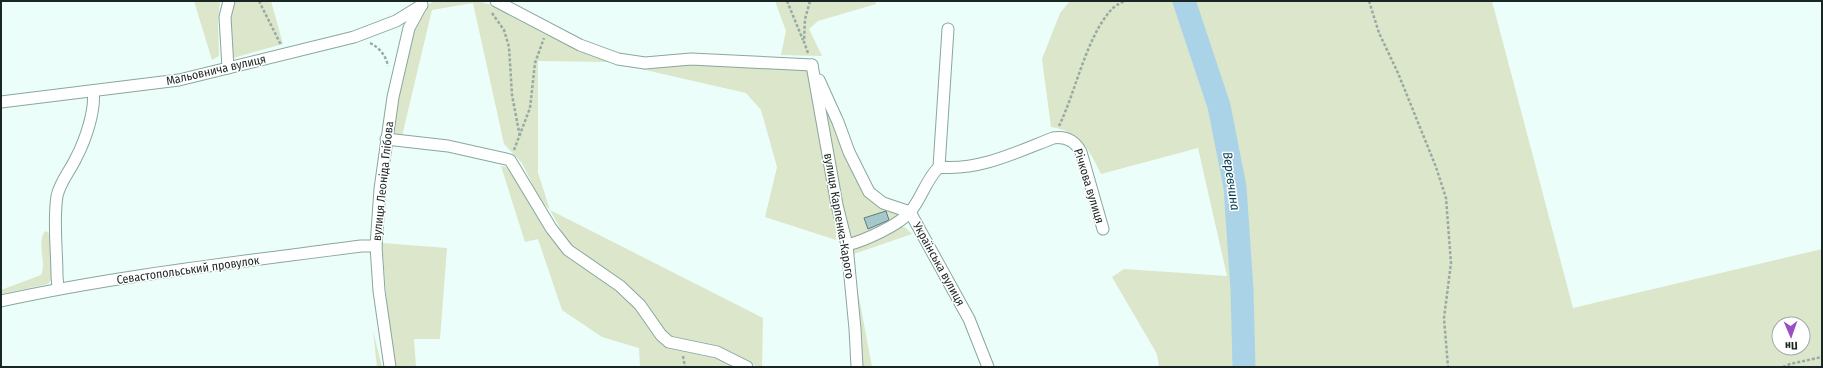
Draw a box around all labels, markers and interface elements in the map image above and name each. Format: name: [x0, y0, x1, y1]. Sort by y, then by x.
street label: Мальовнича вулиця: [165, 52, 267, 88]
street label: вулиця Леоніда Глібова: [370, 120, 396, 241]
street label: Річкова вулиця: [1071, 147, 1107, 225]
water label: Веревчина: [1220, 151, 1243, 212]
street label: вулиця Карпенка-Карого: [821, 152, 857, 280]
street label: Українська вулиця: [910, 219, 968, 308]
street label: Севастопольський провулок: [116, 253, 261, 287]
north arrow: [1771, 316, 1811, 356]
text: Пн: [1785, 339, 1798, 352]

